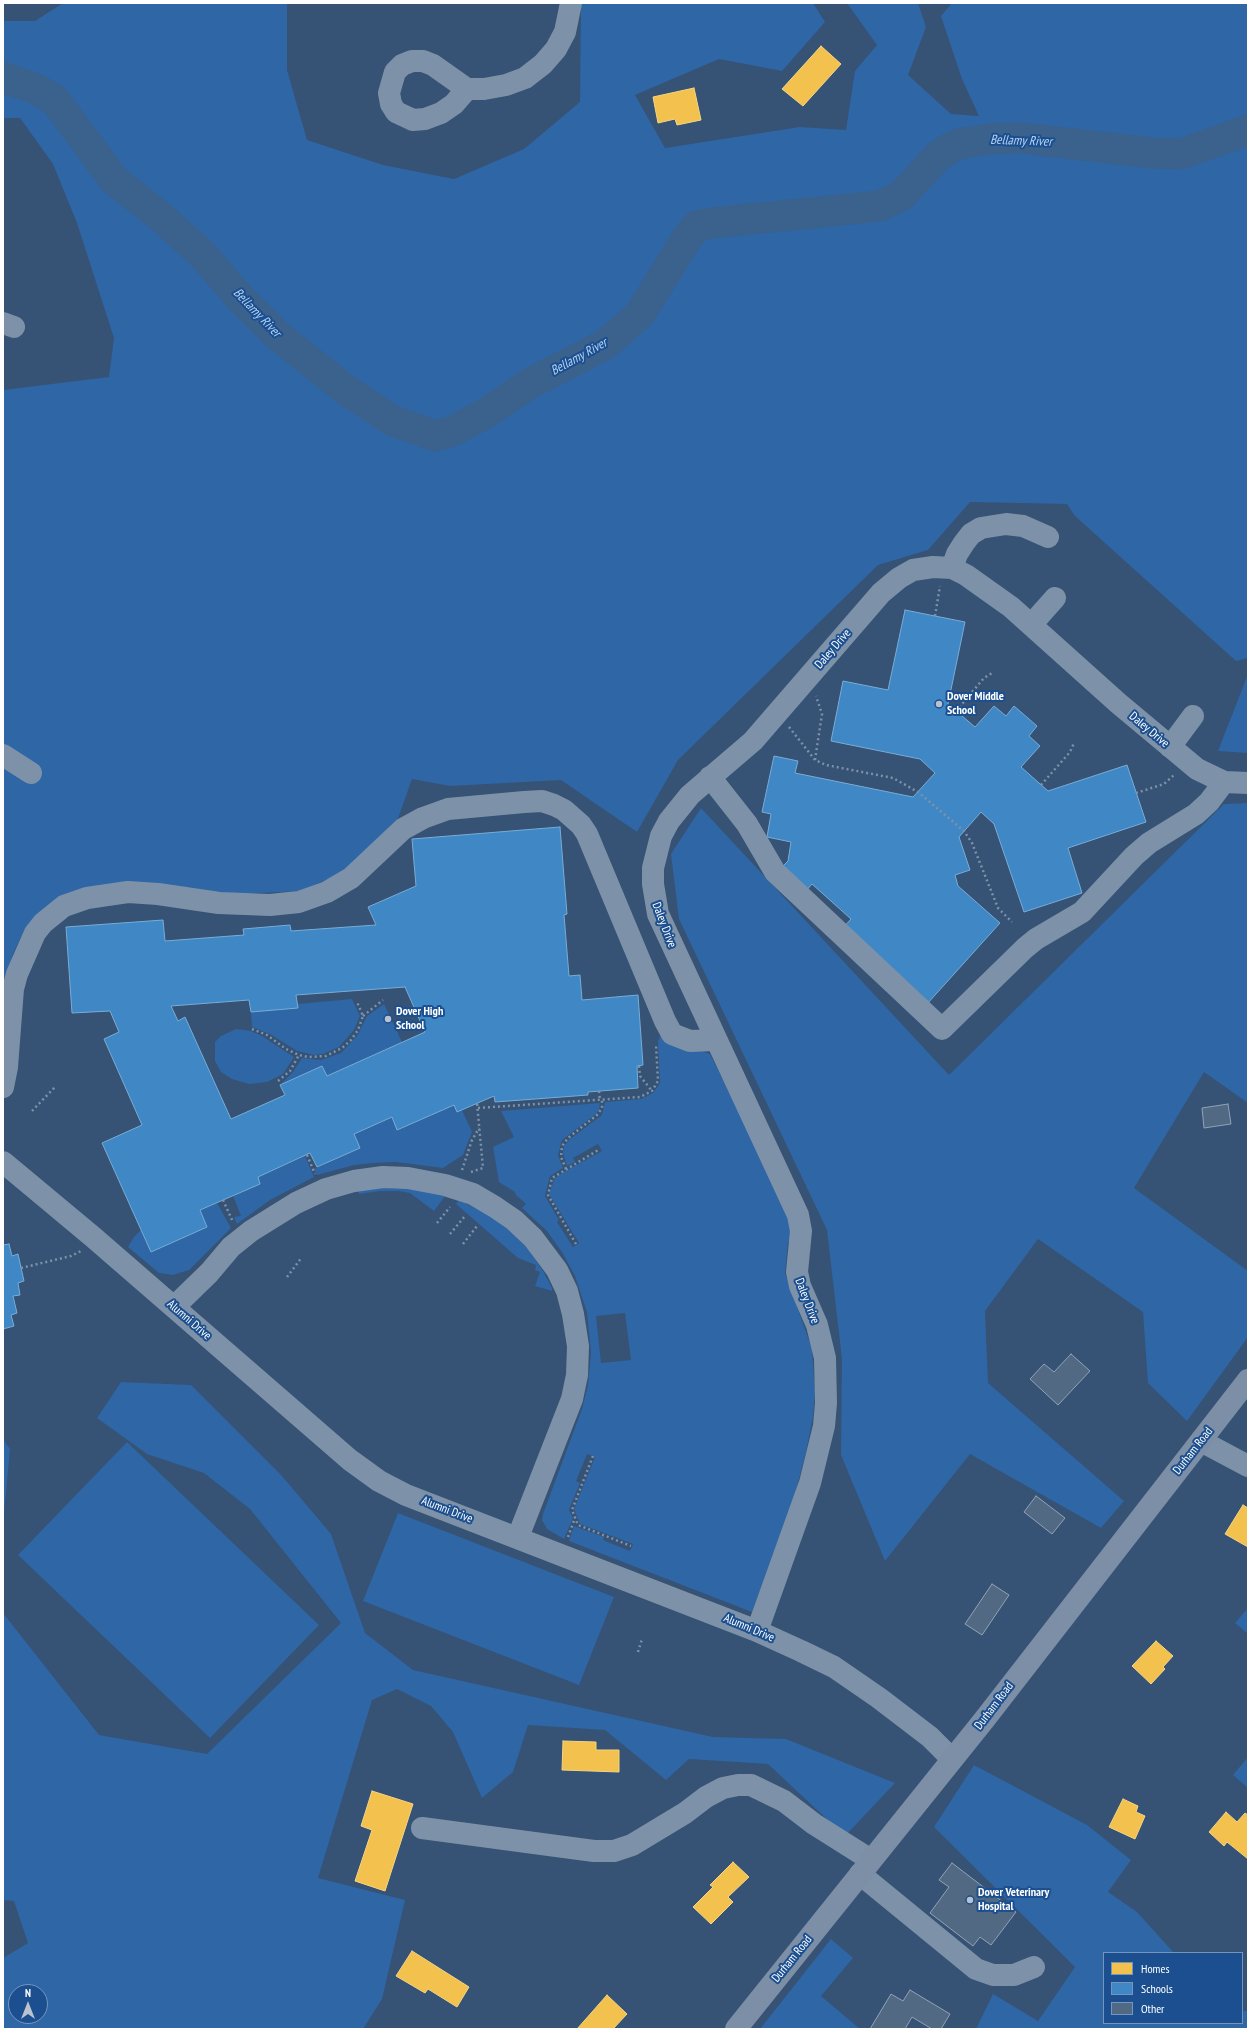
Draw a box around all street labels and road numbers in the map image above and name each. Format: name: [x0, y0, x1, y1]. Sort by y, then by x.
street label: Daley Drive: [812, 626, 854, 672]
street label: Daley Drive: [1126, 709, 1172, 751]
street label: Daley Drive: [649, 900, 679, 950]
street label: Daley Drive: [792, 1276, 822, 1326]
street label: Alumni Drive: [164, 1297, 214, 1343]
street label: Durham Road: [1170, 1425, 1216, 1477]
street label: Alumni Drive: [419, 1494, 475, 1526]
street label: Alumni Drive: [721, 1611, 777, 1645]
street label: Durham Road: [971, 1679, 1017, 1733]
street label: Durham Road: [769, 1933, 815, 1985]

